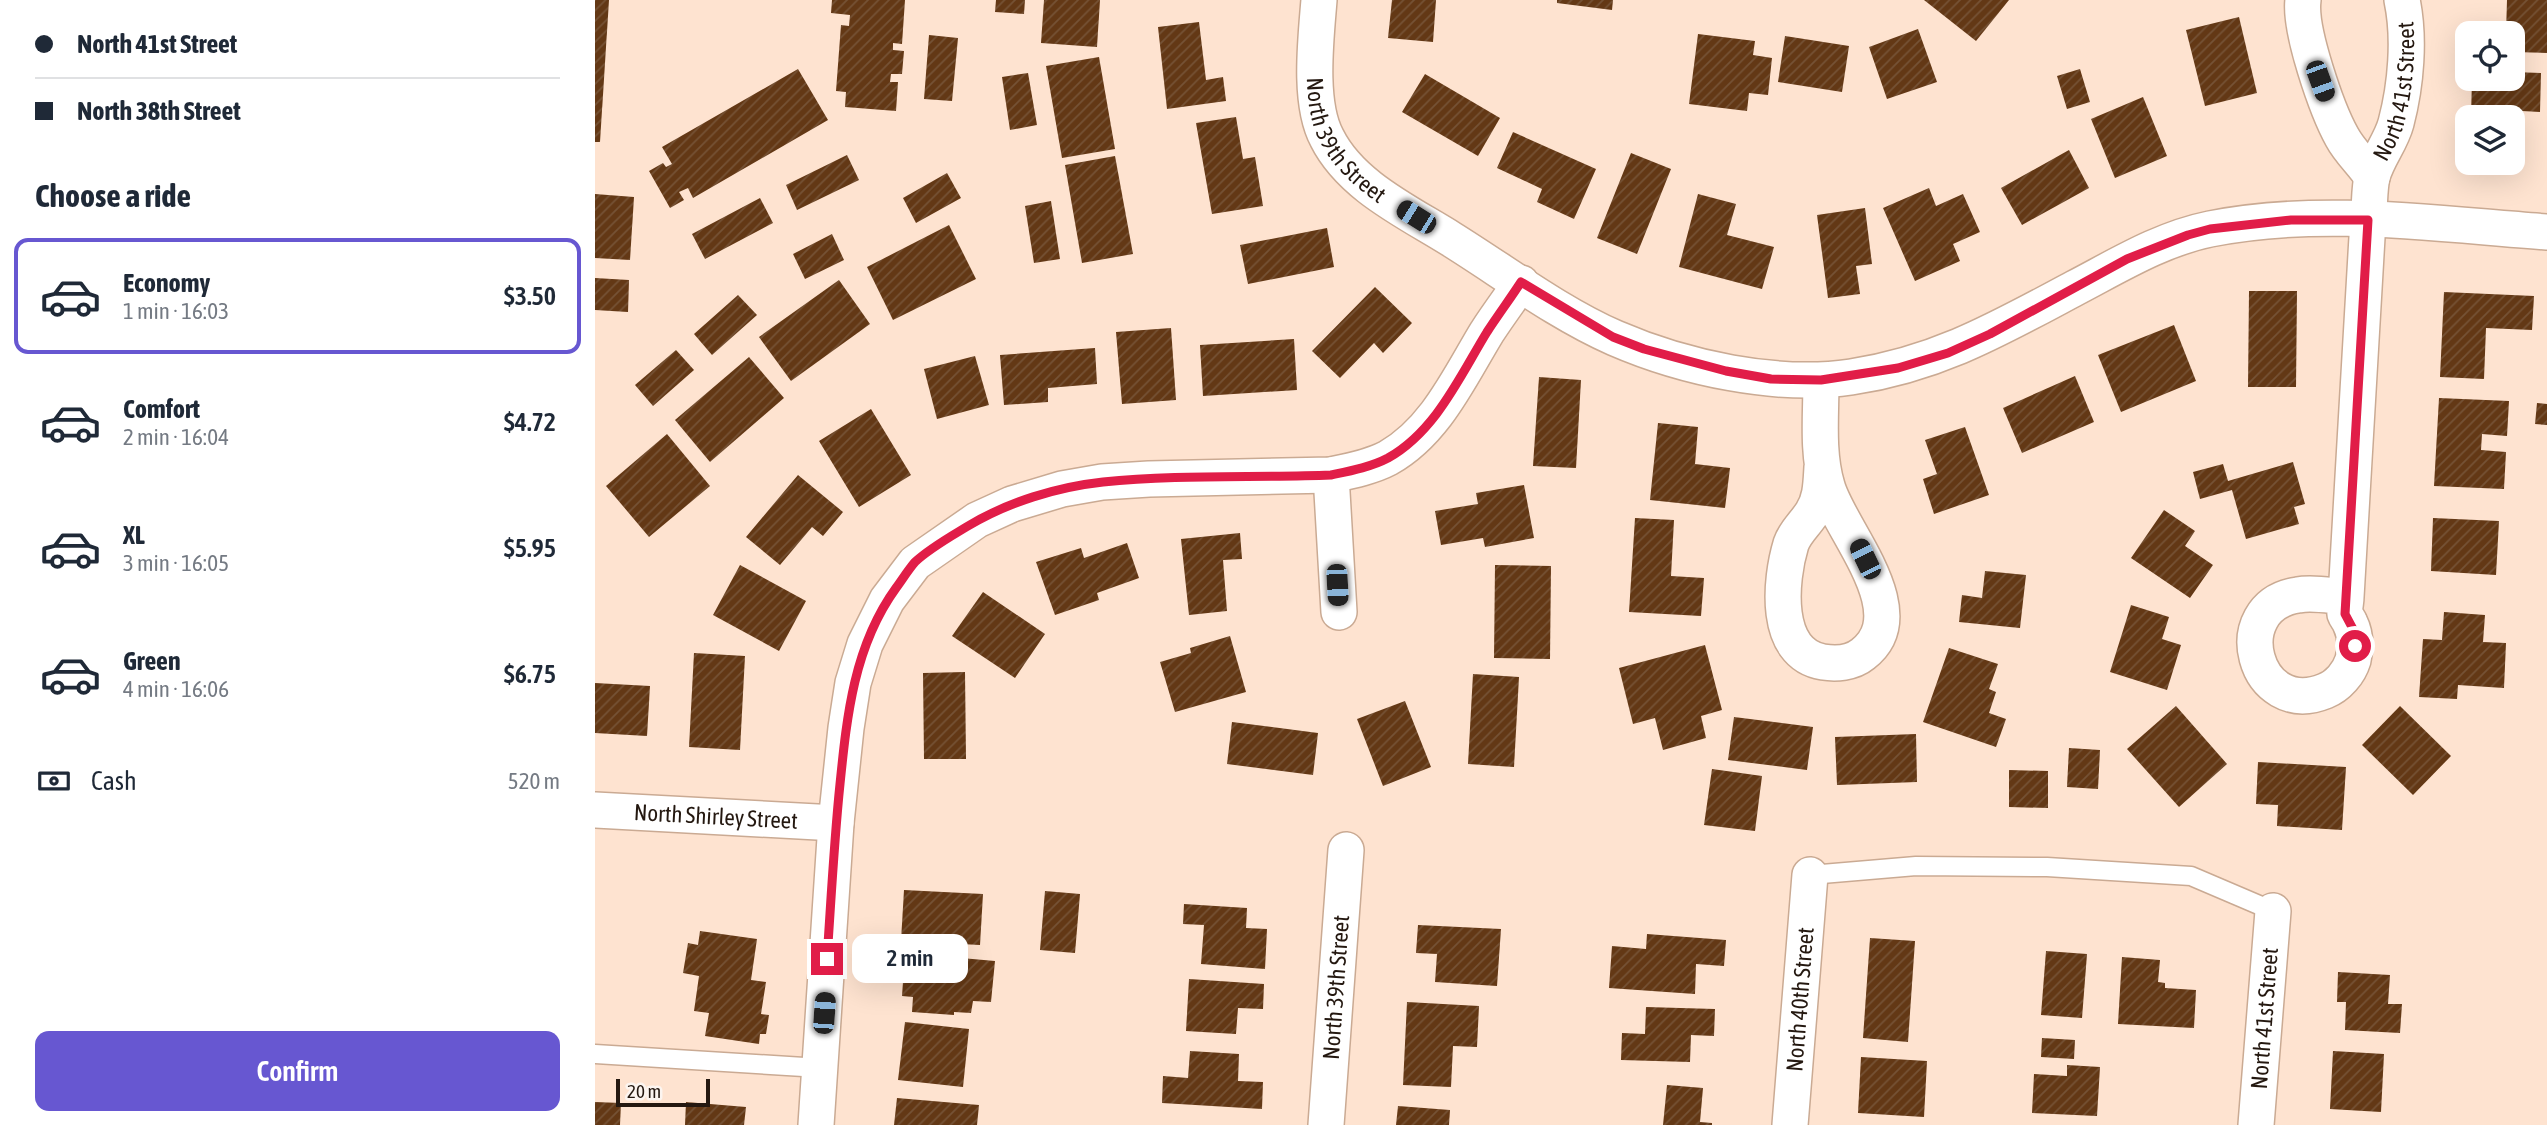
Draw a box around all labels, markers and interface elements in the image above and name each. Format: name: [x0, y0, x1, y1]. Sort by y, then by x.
street label: North 41st Street: [2368, 21, 2419, 165]
map controls: [2455, 21, 2525, 175]
button: locate: [2455, 21, 2525, 91]
text: North 41st Street: [77, 29, 237, 59]
car: [2303, 58, 2338, 104]
street label: North 39th Street: [1302, 77, 1391, 208]
text: North 38th Street: [77, 96, 241, 126]
button: layers: [2455, 105, 2525, 175]
text: Choose a ride: [35, 177, 191, 214]
car: [1393, 197, 1440, 237]
icon: car: [39, 265, 102, 328]
text: Economy: [123, 268, 210, 298]
text: $3.50: [504, 281, 556, 311]
text: 1 min · 16:03: [123, 298, 229, 324]
icon: car: [39, 391, 102, 454]
text: Comfort: [123, 394, 200, 424]
text: $4.72: [504, 407, 556, 437]
text: 2 min · 16:04: [123, 424, 229, 450]
icon: car: [39, 517, 102, 580]
text: XL: [123, 520, 145, 550]
text: $5.95: [504, 533, 556, 563]
car: [1847, 536, 1884, 582]
text: 3 min · 16:05: [123, 550, 229, 576]
car: [1326, 563, 1349, 607]
route start: [2339, 630, 2371, 662]
icon: car: [39, 643, 102, 706]
text: Green: [123, 646, 181, 676]
text: $6.75: [504, 659, 556, 689]
text: 4 min · 16:06: [123, 676, 229, 702]
icon: cash: [35, 762, 73, 800]
text: Cash: [91, 766, 137, 796]
text: 520 m: [508, 768, 560, 794]
street label: North Shirley Street: [633, 799, 798, 834]
street label: North 39th Street: [1318, 914, 1354, 1061]
street label: North 40th Street: [1781, 926, 1819, 1073]
callout: 2 min: [851, 934, 967, 984]
route end: [811, 943, 843, 975]
text: 2 min: [887, 945, 933, 971]
street label: North 41st Street: [2246, 947, 2283, 1090]
car: [813, 991, 836, 1035]
button: Confirm: [35, 1031, 560, 1111]
scale bar: [616, 1076, 711, 1108]
text: 20 m: [627, 1080, 661, 1102]

